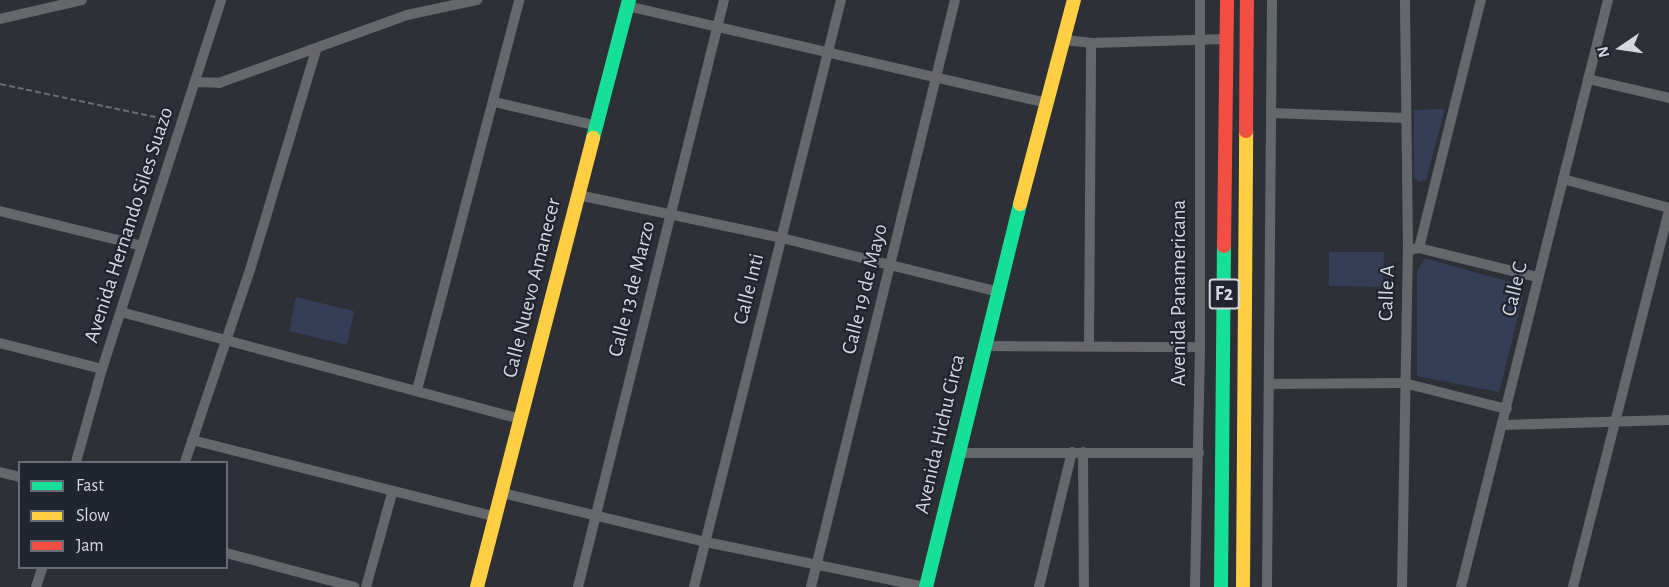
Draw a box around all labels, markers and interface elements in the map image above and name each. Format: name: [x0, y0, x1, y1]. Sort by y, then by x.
north arrow: [1591, 18, 1651, 78]
text: N: [1594, 45, 1613, 59]
street label: Avenida Hernando Siles Suazo: [79, 104, 179, 346]
street label: Calle Nuevo Amanecer: [497, 196, 567, 380]
street label: Avenida Panamericana: [1166, 200, 1192, 386]
street label: Calle 13 de Marzo: [603, 219, 661, 359]
street label: Calle 19 de Mayo: [837, 221, 893, 357]
street label: Calle Inti: [728, 251, 770, 327]
street label: Calle C: [1497, 259, 1533, 319]
street label: Calle A: [1373, 264, 1401, 322]
road number: F2: [1208, 277, 1240, 311]
street label: Avenida Hichu Circa: [909, 352, 971, 516]
legend: [18, 461, 228, 569]
text: Fast: [76, 477, 104, 495]
text: Slow: [76, 507, 109, 525]
text: Jam: [76, 537, 104, 555]

